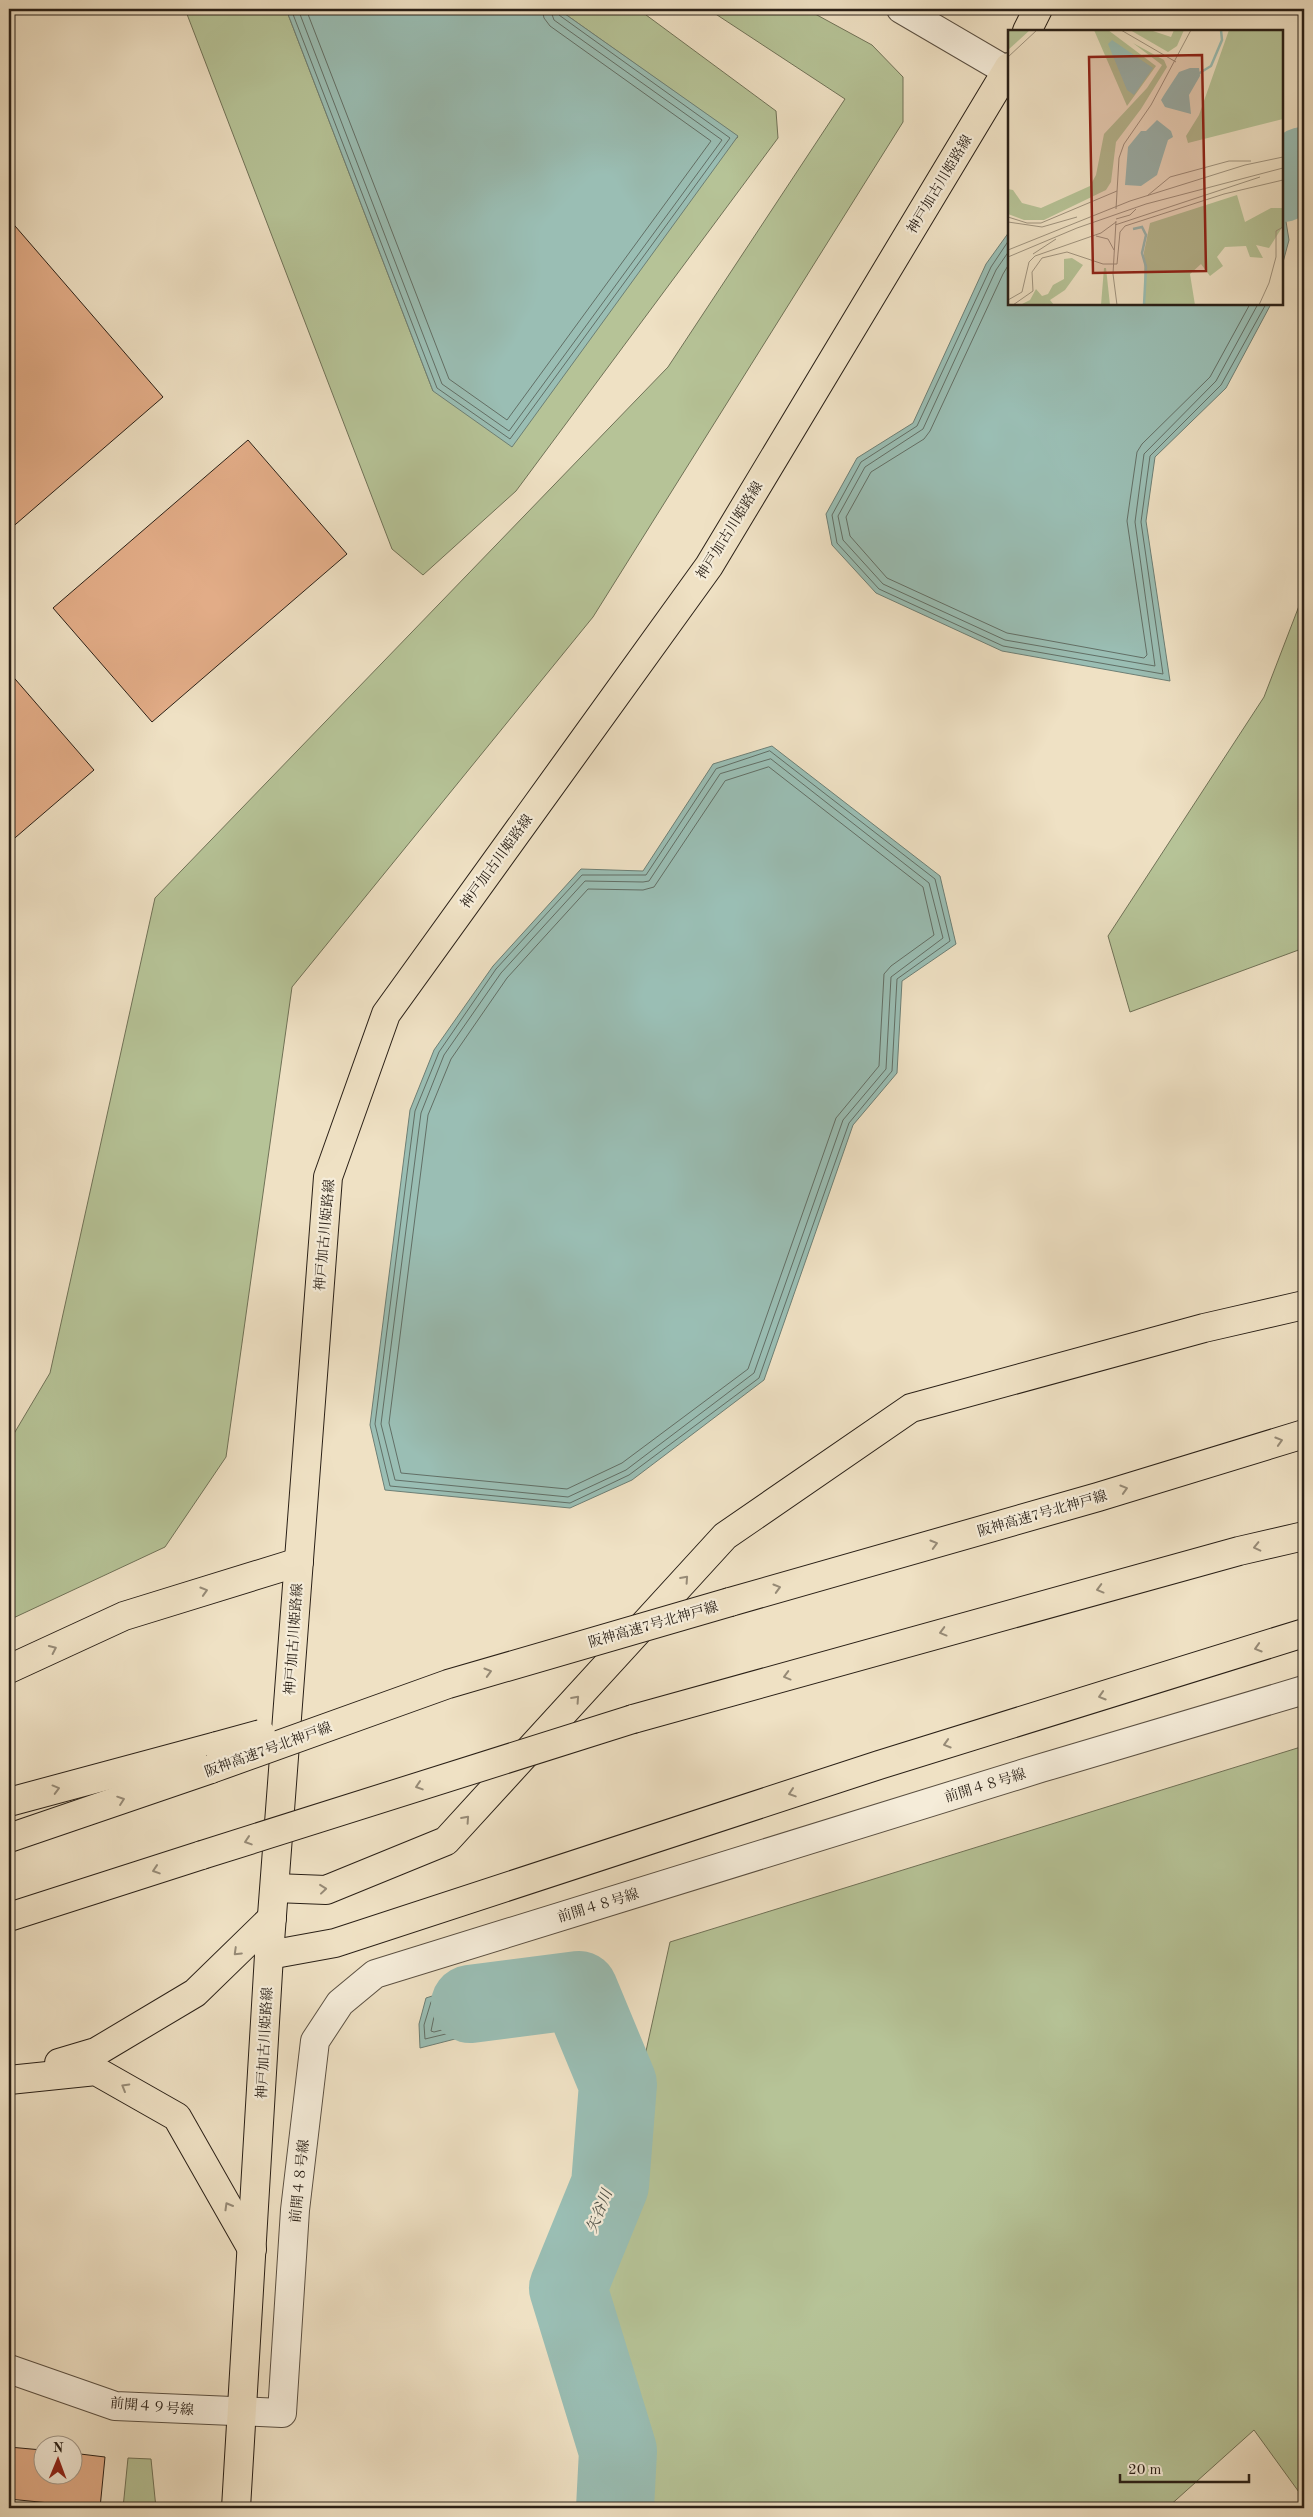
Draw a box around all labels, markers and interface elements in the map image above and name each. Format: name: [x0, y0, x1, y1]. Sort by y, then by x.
inset map: [1008, 30, 1283, 305]
street label: 神戸加古川姫路線: [904, 132, 975, 236]
street label: 神戸加古川姫路線: [693, 479, 765, 582]
street label: 神戸加古川姫路線: [457, 812, 535, 911]
street label: 神戸加古川姫路線: [312, 1179, 337, 1291]
one-way arrow: [1274, 1437, 1282, 1447]
one-way arrow: [1119, 1485, 1127, 1495]
street label: 阪神高速7号北神戸線: [976, 1488, 1109, 1539]
one-way arrow: [929, 1539, 937, 1549]
one-way arrow: [1252, 1541, 1261, 1551]
one-way arrow: [679, 1575, 688, 1584]
street label: 神戸加古川姫路線: [282, 1583, 305, 1695]
one-way arrow: [1095, 1583, 1104, 1594]
one-way arrow: [773, 1584, 781, 1594]
one-way arrow: [200, 1587, 208, 1597]
street label: 阪神高速7号北神戸線: [587, 1599, 720, 1650]
one-way arrow: [940, 1627, 948, 1637]
one-way arrow: [1254, 1642, 1262, 1652]
one-way arrow: [48, 1645, 57, 1655]
one-way arrow: [483, 1668, 492, 1678]
one-way arrow: [782, 1670, 791, 1681]
one-way arrow: [1099, 1690, 1107, 1700]
one-way arrow: [570, 1696, 579, 1705]
street label: 阪神高速7号北神戸線: [203, 1719, 334, 1779]
one-way arrow: [943, 1738, 952, 1748]
street label: 前開４８号線: [943, 1766, 1028, 1805]
one-way arrow: [416, 1781, 424, 1791]
one-way arrow: [51, 1784, 60, 1795]
one-way arrow: [789, 1787, 797, 1797]
one-way arrow: [116, 1796, 125, 1806]
one-way arrow: [460, 1816, 469, 1825]
one-way arrow: [244, 1835, 253, 1845]
one-way arrow: [152, 1865, 161, 1875]
one-way arrow: [320, 1884, 328, 1895]
street label: 前開４８号線: [556, 1886, 641, 1925]
one-way arrow: [234, 1946, 243, 1955]
street label: 神戸加古川姫路線: [254, 1987, 275, 2099]
one-way arrow: [121, 2084, 130, 2094]
street label: 前開４８号線: [288, 2138, 311, 2224]
water label: 矢谷川: [583, 2185, 617, 2235]
one-way arrow: [224, 2203, 234, 2212]
street label: 前開４９号線: [109, 2395, 194, 2418]
north arrow: [32, 2434, 82, 2484]
text: N: [53, 2441, 64, 2455]
scale bar: [1120, 2452, 1249, 2484]
text: 20 m: [1128, 2463, 1162, 2478]

